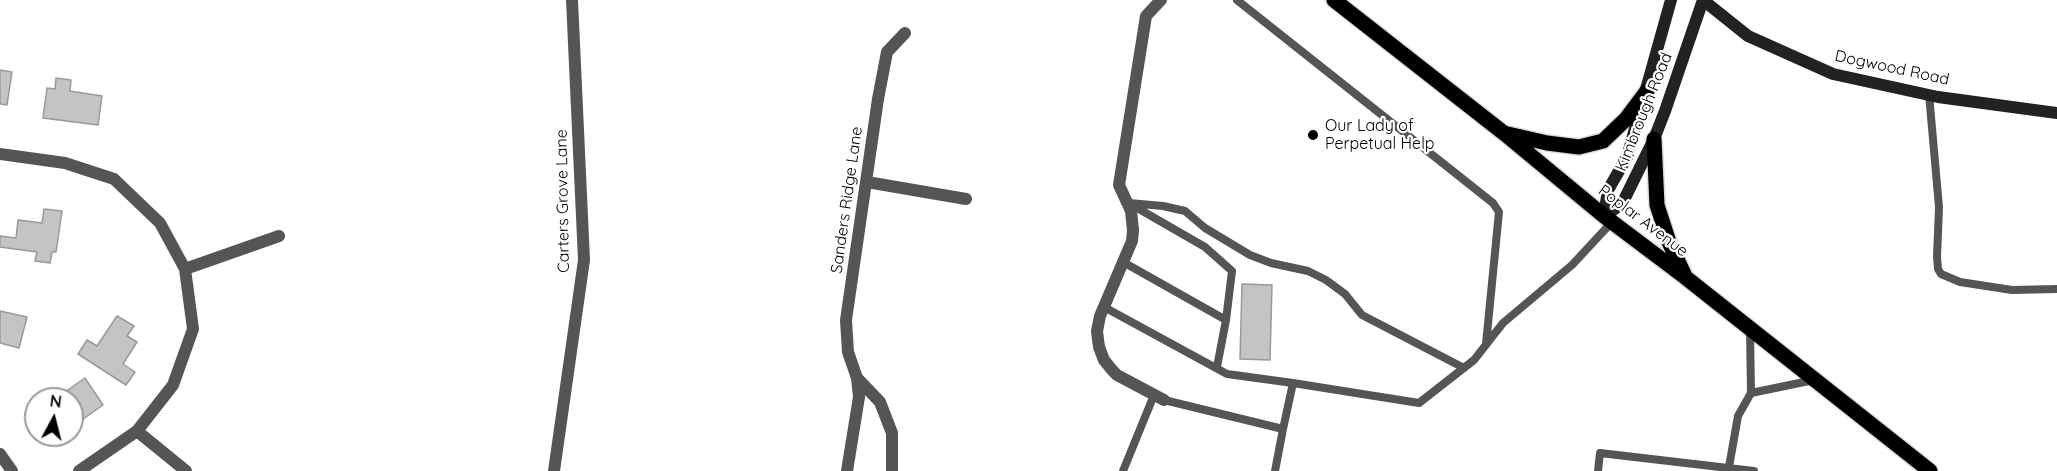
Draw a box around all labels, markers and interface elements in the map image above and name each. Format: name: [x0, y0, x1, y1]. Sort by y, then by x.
street label: Dogwood Road: [1833, 47, 1951, 89]
street label: Kimbrough Road: [1611, 50, 1677, 174]
place label: Our Lady of Perpetual Help: [1325, 116, 1435, 154]
street label: Sanders Ridge Lane: [827, 125, 867, 275]
marker: Our Lady of Perpetual Help: [1306, 128, 1320, 142]
street label: Carters Grove Lane: [552, 129, 574, 273]
street label: Poplar Avenue: [1594, 181, 1692, 261]
north arrow: [24, 387, 84, 447]
text: N: [49, 390, 63, 412]

